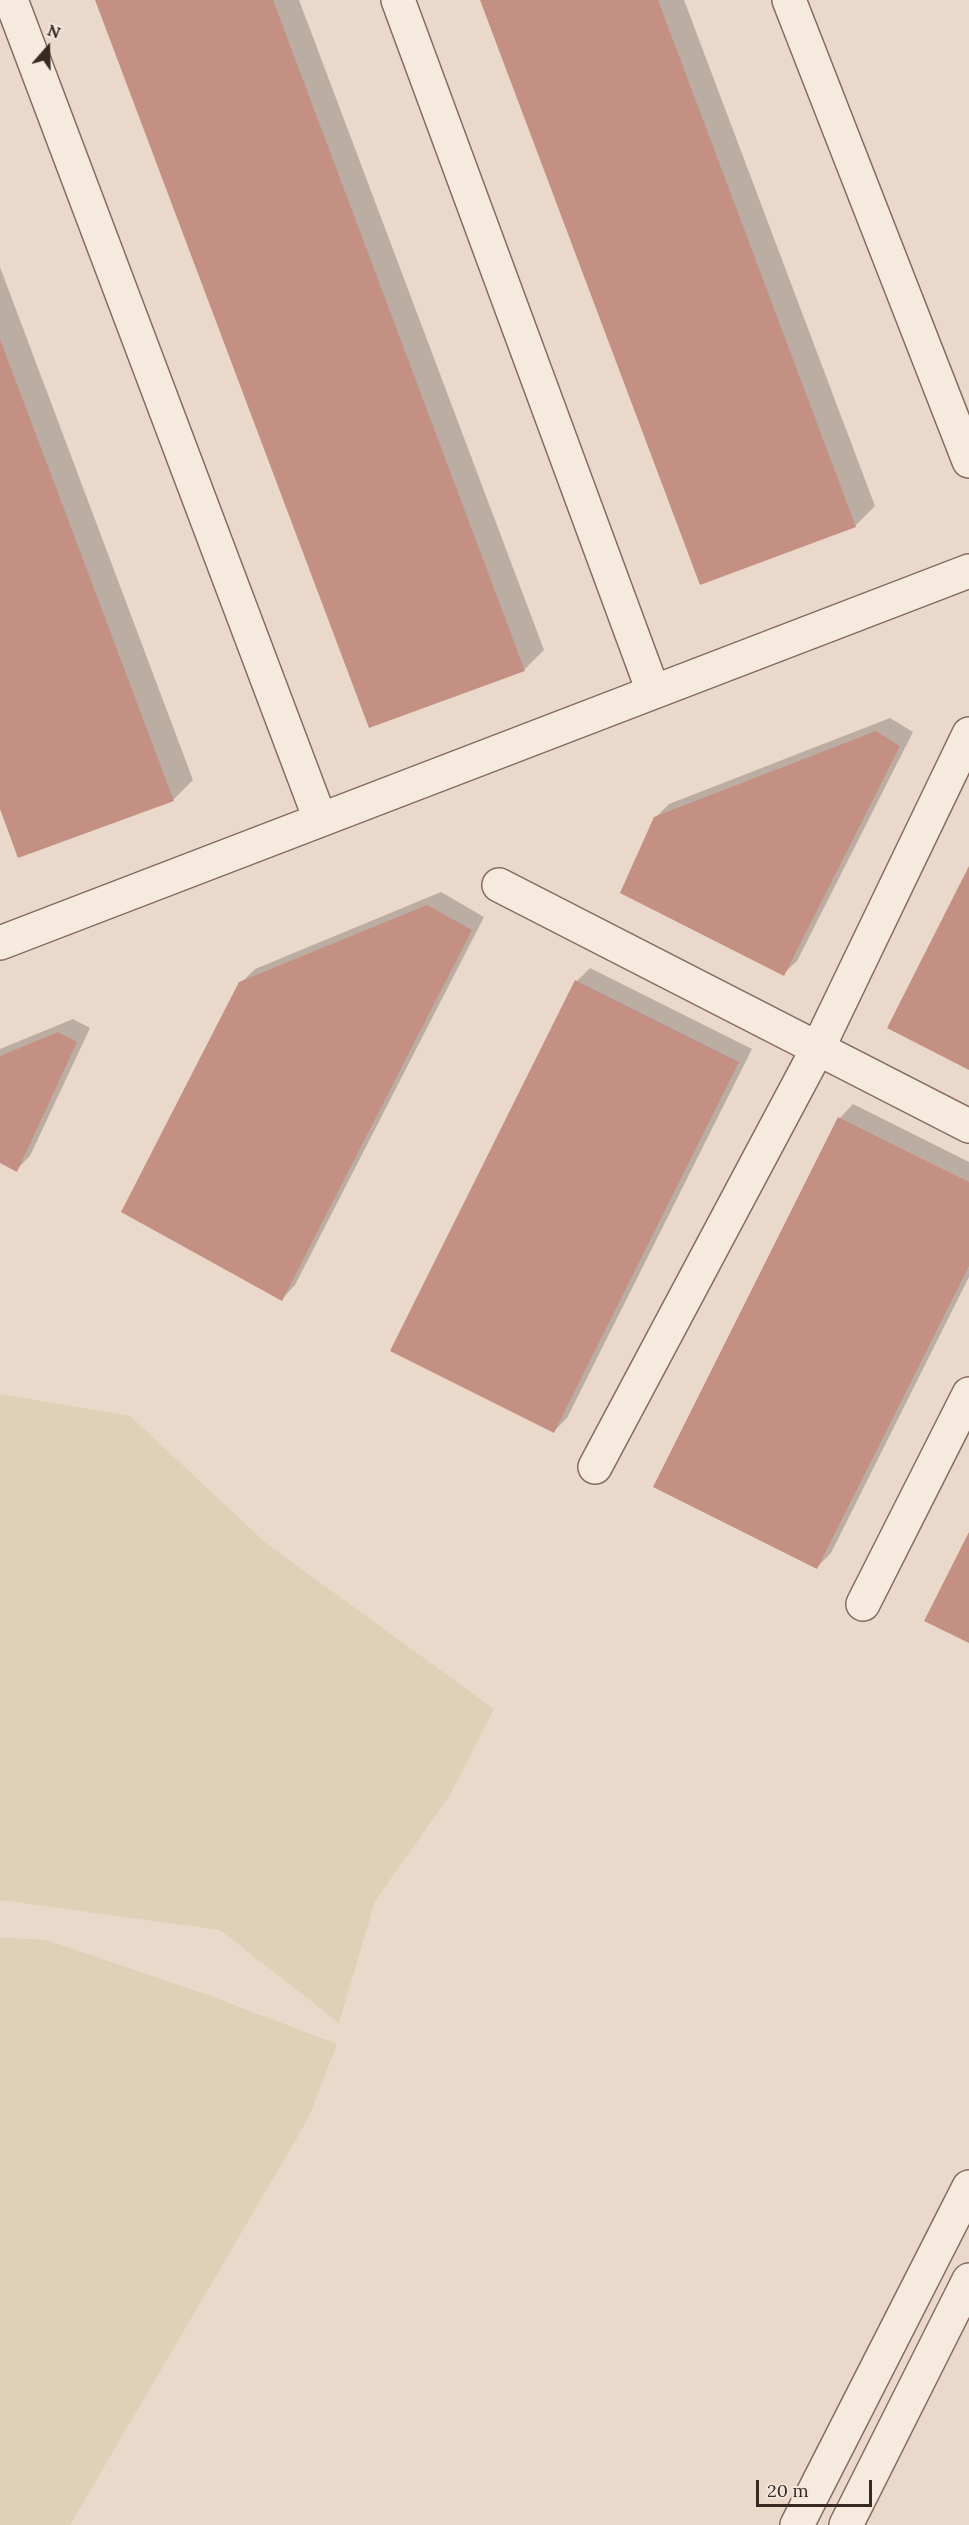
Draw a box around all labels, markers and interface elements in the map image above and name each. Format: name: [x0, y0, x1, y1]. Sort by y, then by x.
north arrow: [18, 18, 78, 78]
text: N: [45, 20, 63, 43]
scale bar: [759, 2468, 874, 2506]
text: 20 m: [767, 2479, 809, 2502]

